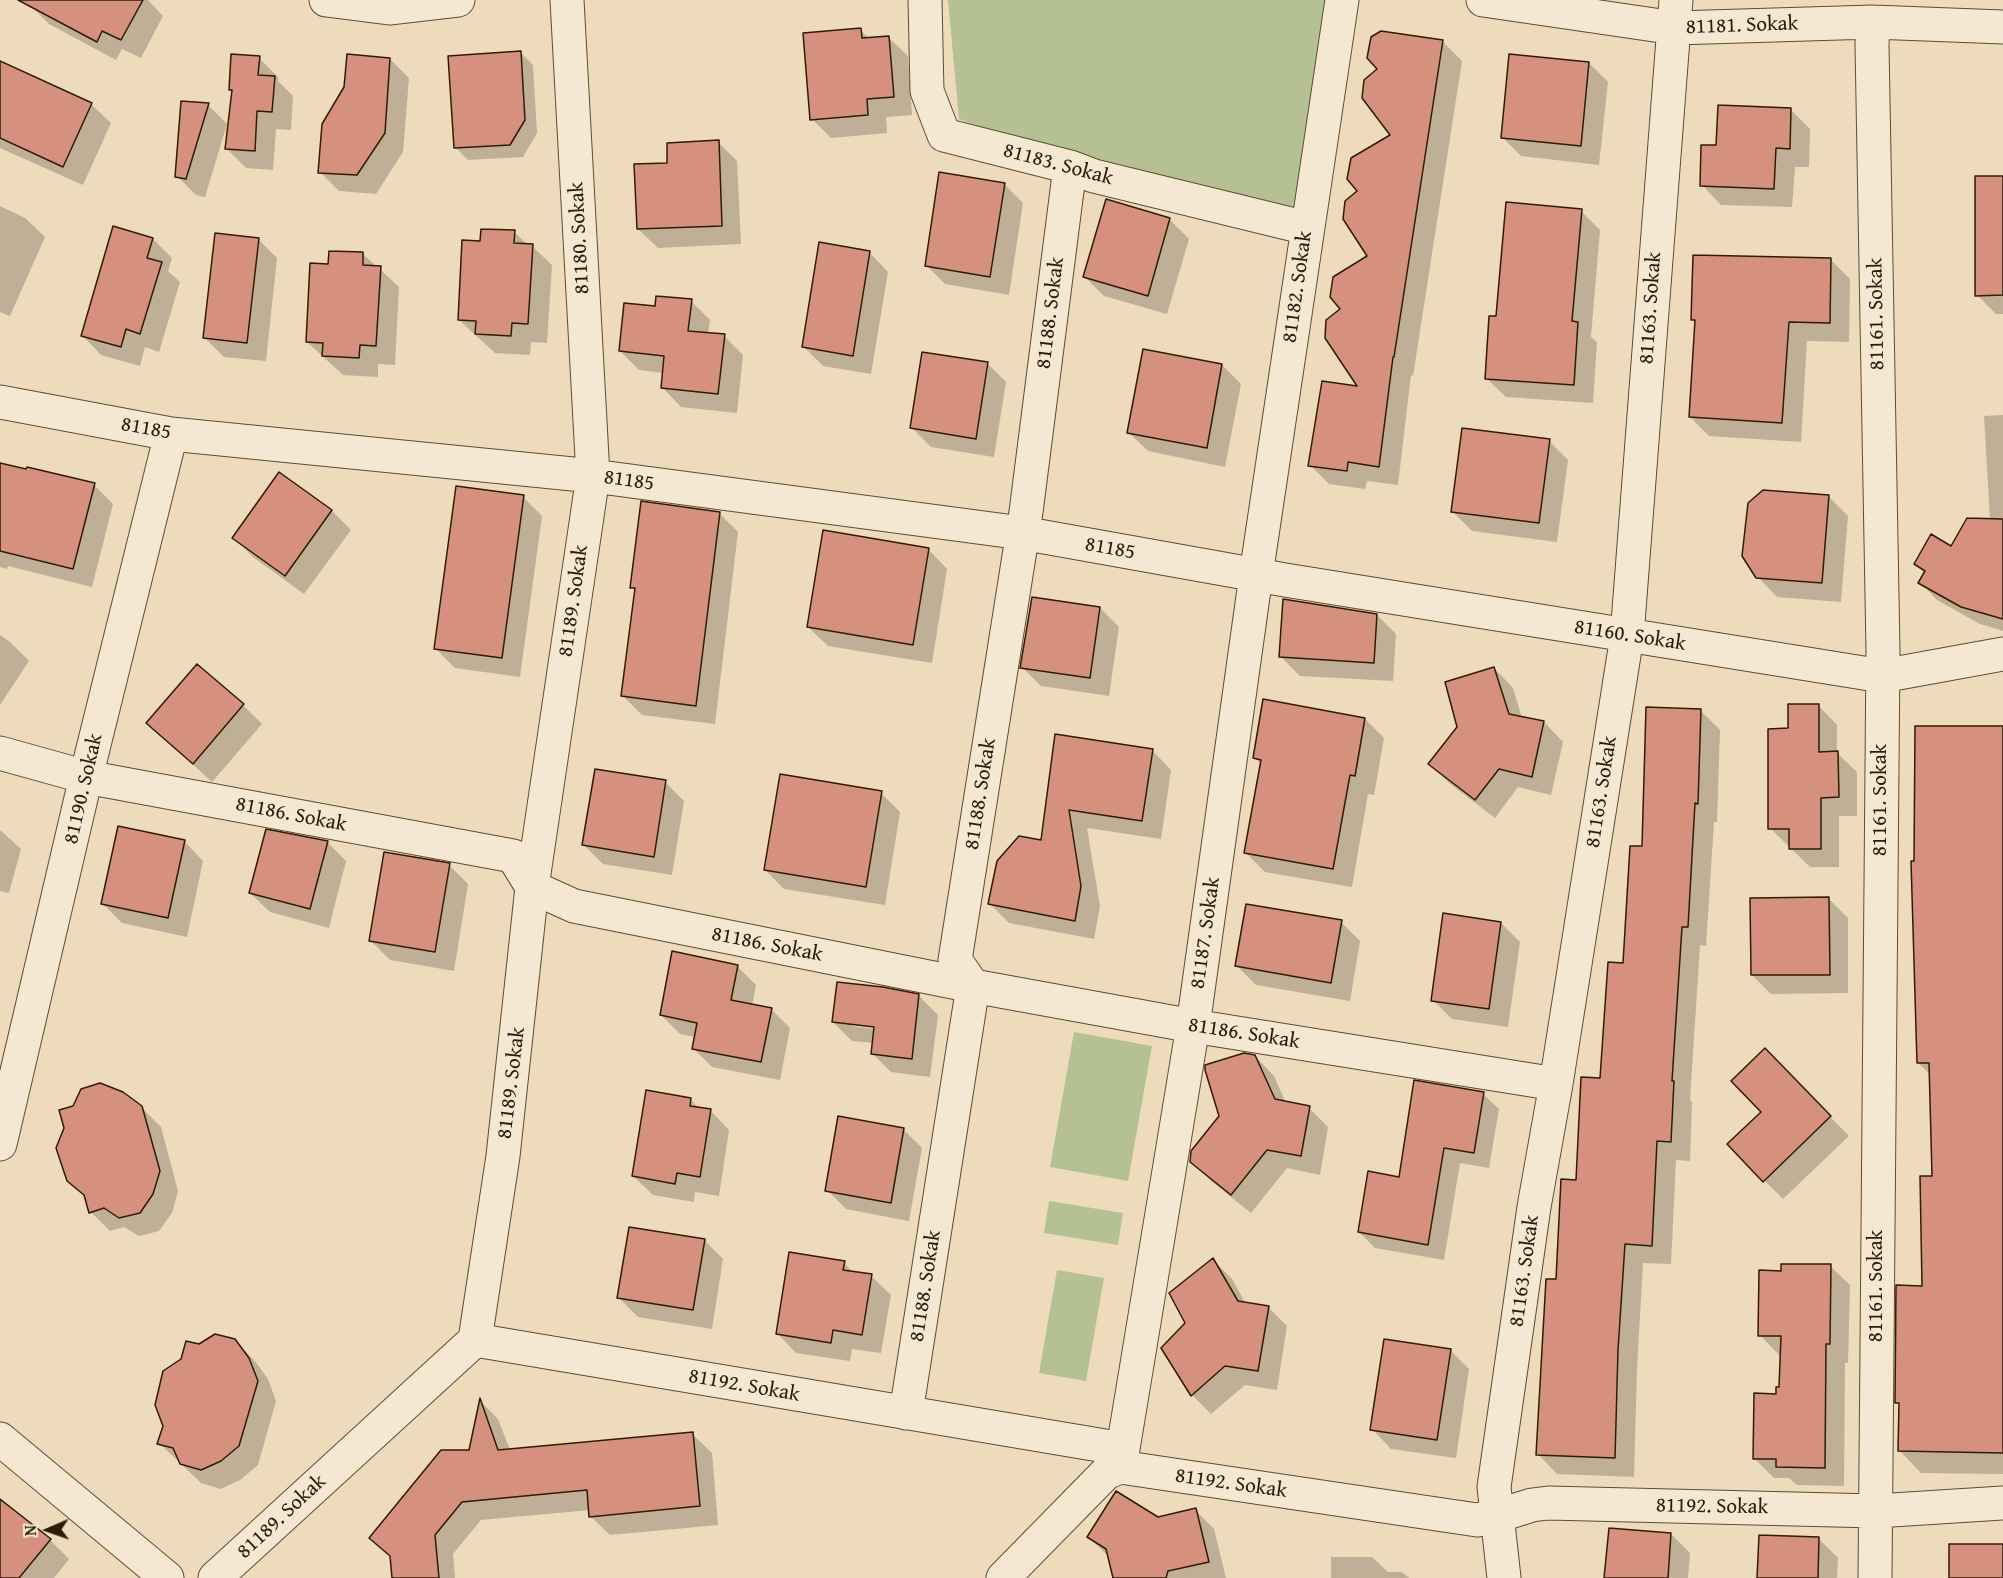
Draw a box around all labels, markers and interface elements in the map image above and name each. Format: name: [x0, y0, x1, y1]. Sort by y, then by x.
street label: 81181. Sokak: [1685, 11, 1799, 41]
street label: 81183. Sokak: [1000, 138, 1116, 192]
street label: 81180. Sokak: [564, 181, 596, 295]
street label: 81182. Sokak: [1278, 230, 1318, 344]
street label: 81163. Sokak: [1635, 251, 1667, 365]
street label: 81188. Sokak: [1032, 256, 1070, 370]
street label: 81161. Sokak: [1863, 258, 1891, 370]
street label: 81185: [119, 412, 173, 446]
street label: 81185: [602, 465, 656, 497]
street label: 81185: [1083, 532, 1137, 566]
street label: 81189. Sokak: [554, 544, 594, 658]
street label: 81160. Sokak: [1572, 615, 1688, 657]
street label: 81190. Sokak: [59, 731, 109, 847]
street label: 81163. Sokak: [1581, 734, 1623, 850]
street label: 81188. Sokak: [960, 736, 1002, 852]
street label: 81161. Sokak: [1868, 744, 1894, 856]
street label: 81186. Sokak: [233, 792, 349, 838]
street label: 81187. Sokak: [1186, 876, 1226, 990]
street label: 81186. Sokak: [709, 922, 825, 968]
street label: 81186. Sokak: [1186, 1013, 1302, 1055]
street label: 81189. Sokak: [493, 1026, 531, 1140]
street label: 81163. Sokak: [1505, 1214, 1545, 1328]
street label: 81188. Sokak: [905, 1228, 947, 1344]
street label: 81161. Sokak: [1864, 1230, 1890, 1342]
street label: 81192. Sokak: [686, 1364, 802, 1408]
street label: 81192. Sokak: [1174, 1464, 1288, 1504]
street label: 81189. Sokak: [232, 1469, 332, 1565]
street label: 81192. Sokak: [1656, 1493, 1768, 1521]
north arrow: [18, 1500, 78, 1560]
text: N: [18, 1525, 42, 1536]

